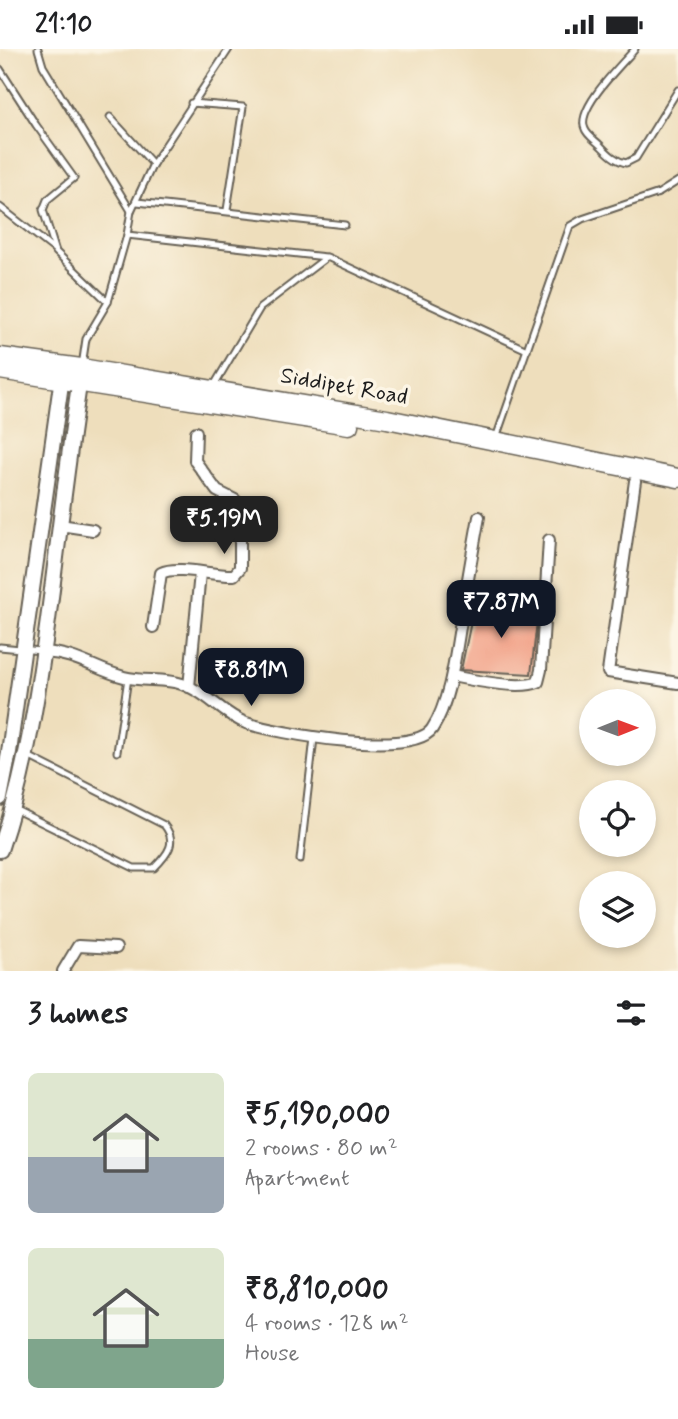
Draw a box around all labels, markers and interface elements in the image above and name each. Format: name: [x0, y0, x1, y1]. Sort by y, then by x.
text: 21:10: [35, 8, 92, 42]
street label: Siddipet Road: [278, 361, 410, 413]
pin: ₹5.19M: [167, 497, 281, 556]
text: ₹5.19M: [186, 504, 262, 534]
pin: ₹7.87M: [444, 581, 558, 640]
text: ₹7.87M: [463, 588, 539, 618]
pin: ₹8.81M: [194, 649, 308, 708]
text: ₹8.81M: [214, 656, 288, 686]
north arrow: [579, 689, 656, 767]
map controls: [579, 689, 656, 948]
button: locate: [579, 780, 656, 857]
button: layers: [579, 871, 656, 948]
text: 3 homes: [28, 994, 128, 1033]
icon: filters: [612, 994, 650, 1032]
text: ₹5,190,000: [245, 1095, 391, 1134]
icon: home: [84, 1101, 168, 1185]
text: 2 rooms · 80 m²: [245, 1134, 398, 1164]
text: Apartment: [245, 1164, 350, 1194]
text: ₹8,810,000: [245, 1270, 389, 1309]
icon: home: [84, 1276, 168, 1360]
text: 4 rooms · 128 m²: [245, 1309, 409, 1339]
text: House: [245, 1339, 299, 1369]

